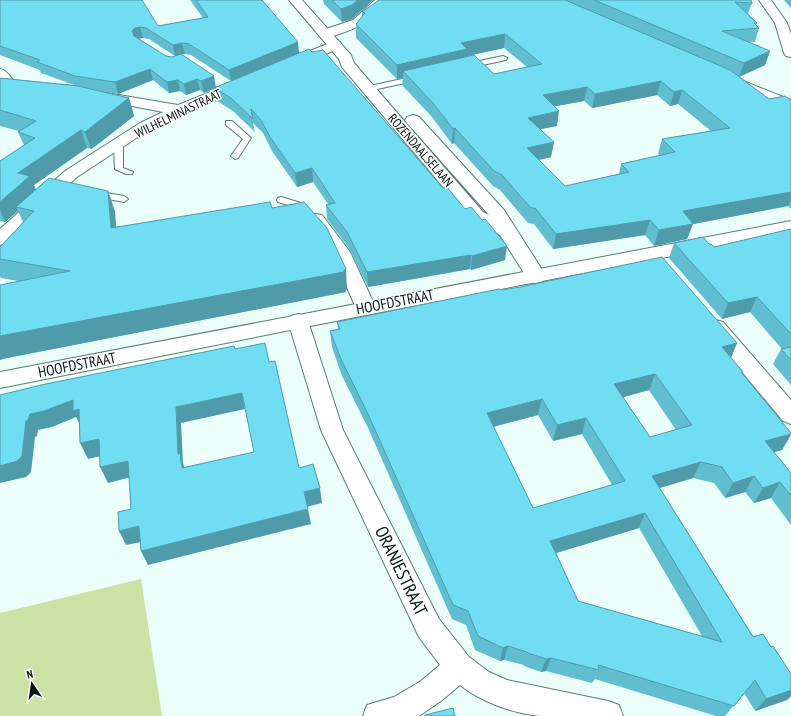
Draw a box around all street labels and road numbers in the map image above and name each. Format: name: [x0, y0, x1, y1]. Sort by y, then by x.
street label: WILHELMINASTRAAT: [132, 85, 224, 142]
street label: ROZENDAALSELAAN: [384, 110, 457, 190]
street label: HOOFDSTRAAT: [354, 285, 436, 318]
street label: HOOFDSTRAAT: [36, 348, 118, 381]
street label: ORANJESTRAAT: [370, 522, 433, 619]

